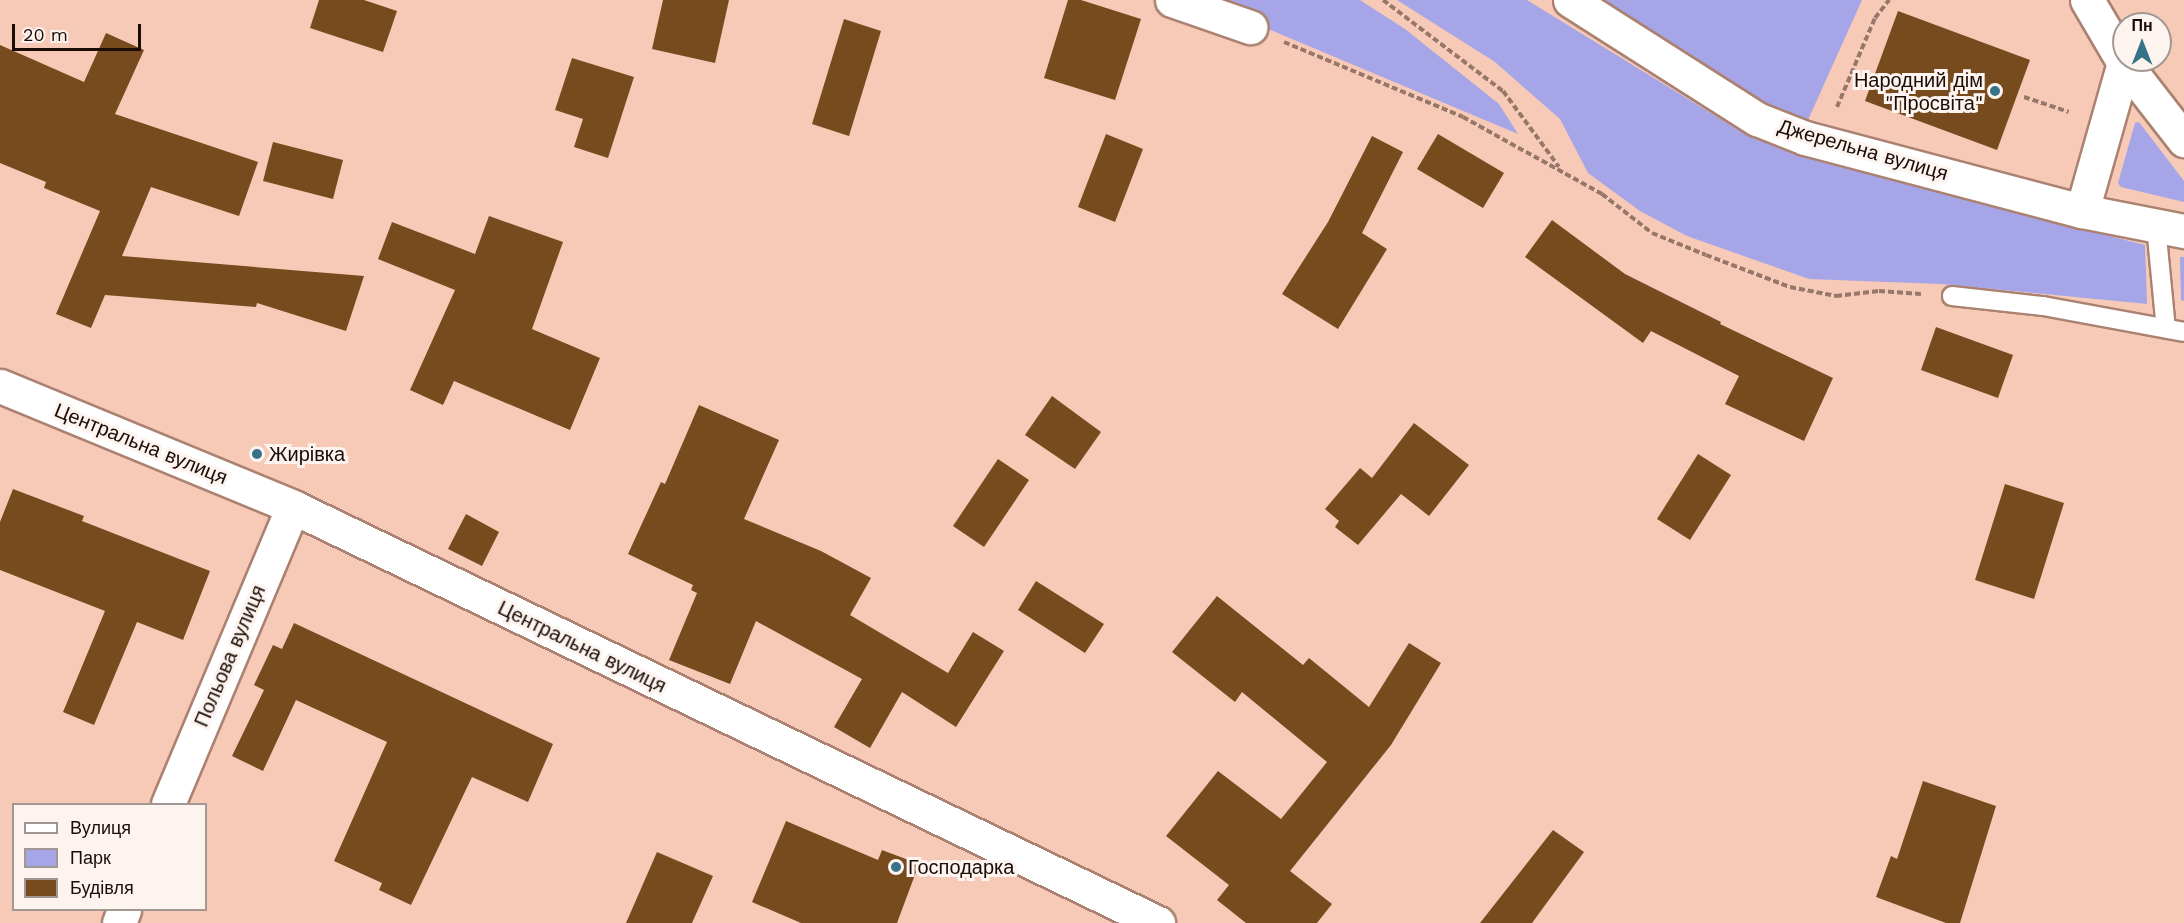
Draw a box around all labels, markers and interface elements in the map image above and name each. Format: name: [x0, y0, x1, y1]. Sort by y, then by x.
scale bar: [15, 12, 144, 50]
north arrow: [2112, 12, 2172, 72]
text: Пн: [2131, 16, 2153, 35]
text: 20 m: [23, 24, 68, 45]
place label: Народний дім "Просвіта": [1854, 68, 1983, 115]
marker: Народний дім "Просвіта": [1988, 84, 2002, 98]
street label: Джерельна вулиця: [1775, 114, 1951, 186]
street label: Центральна вулиця: [51, 398, 231, 490]
place label: Жирівка: [269, 442, 345, 466]
marker: Жирівка: [250, 447, 264, 461]
street label: Польова вулиця: [189, 582, 271, 730]
street label: Центральна вулиця: [494, 596, 670, 698]
legend: [12, 803, 207, 911]
text: Вулиця: [70, 817, 131, 838]
text: Парк: [70, 847, 111, 868]
place label: Господарка: [908, 855, 1014, 879]
marker: Господарка: [889, 860, 903, 874]
text: Будівля: [70, 877, 134, 898]

